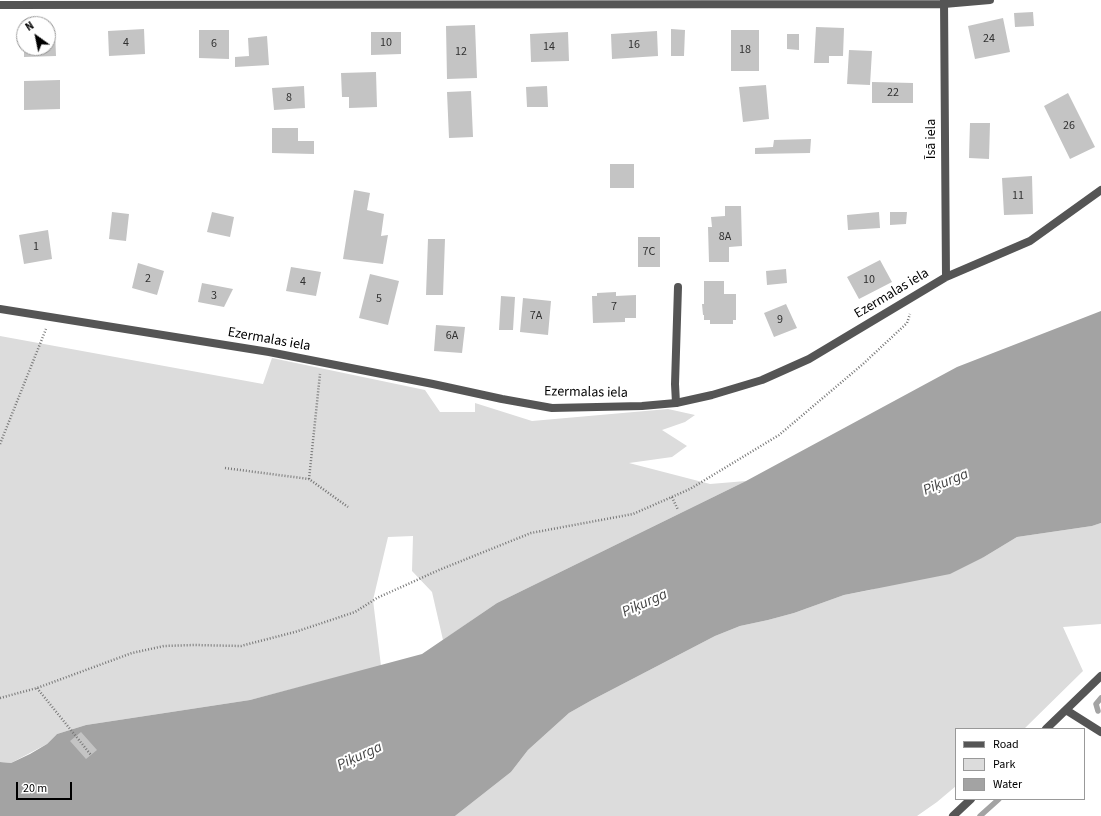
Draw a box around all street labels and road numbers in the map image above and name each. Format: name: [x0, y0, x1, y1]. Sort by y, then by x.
street label: Īsā iela: [924, 119, 940, 159]
street label: Ezermalas iela: [852, 265, 932, 323]
street label: Ezermalas iela: [226, 324, 312, 356]
street label: Ezermalas iela: [544, 384, 628, 402]

